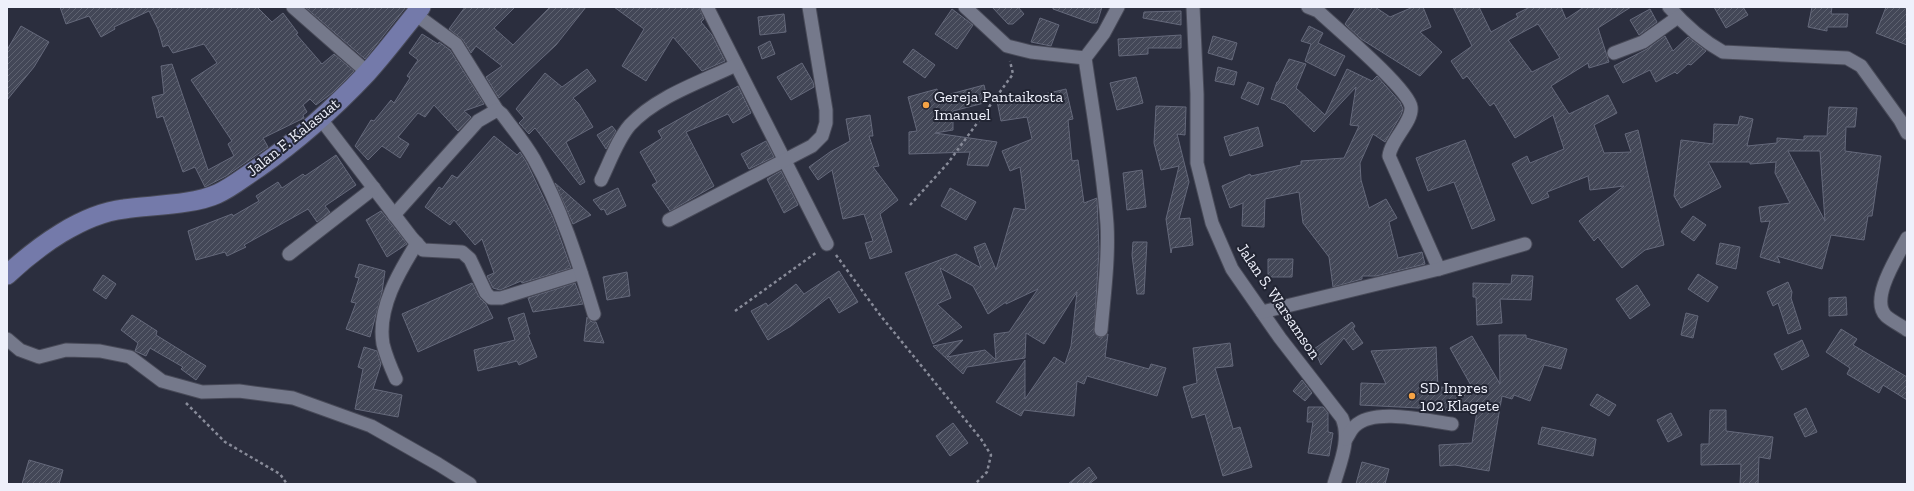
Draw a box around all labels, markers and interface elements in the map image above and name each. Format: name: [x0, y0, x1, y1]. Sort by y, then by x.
place label: Gereja Pantaikosta Imanuel: [934, 87, 1064, 124]
street label: Jalan F. Kalasuat: [243, 94, 343, 180]
marker: Gereja Pantaikosta Imanuel: [921, 100, 931, 110]
street label: Jalan S. Warsamson: [1233, 239, 1325, 363]
place label: SD Inpres 102 Klagete: [1420, 378, 1499, 415]
marker: SD Inpres 102 Klagete: [1407, 391, 1417, 401]

